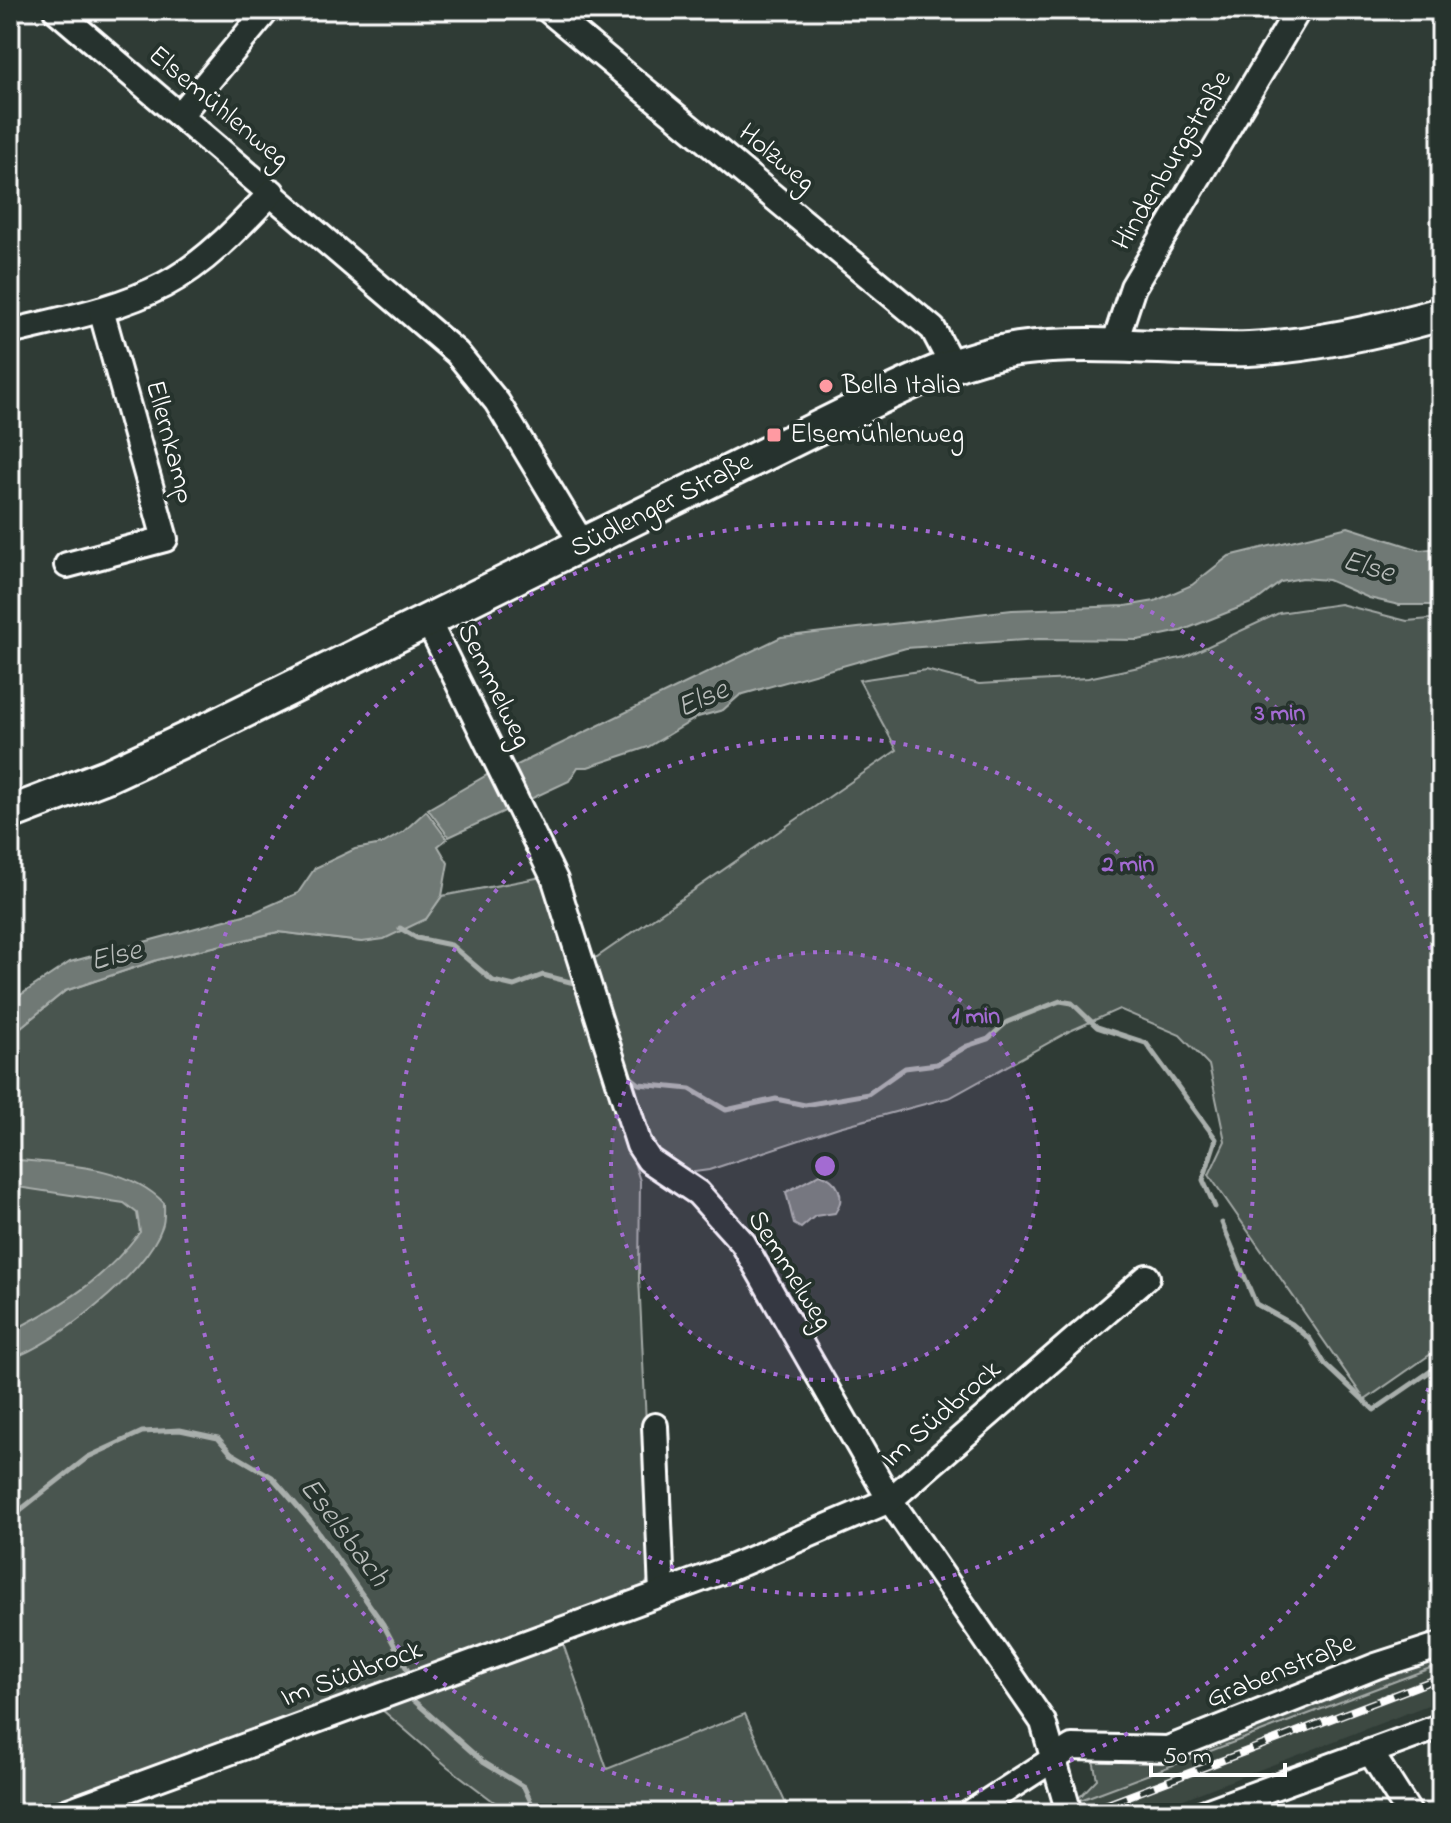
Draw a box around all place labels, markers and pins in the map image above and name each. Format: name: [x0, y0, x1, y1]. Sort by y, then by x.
place label: Bella Italia: [841, 366, 961, 407]
marker: Bella Italia: [817, 377, 835, 395]
place label: Elsemühlenweg: [790, 415, 964, 456]
marker: Elsemühlenweg: [765, 426, 783, 444]
centre of rings: [811, 1152, 839, 1180]

